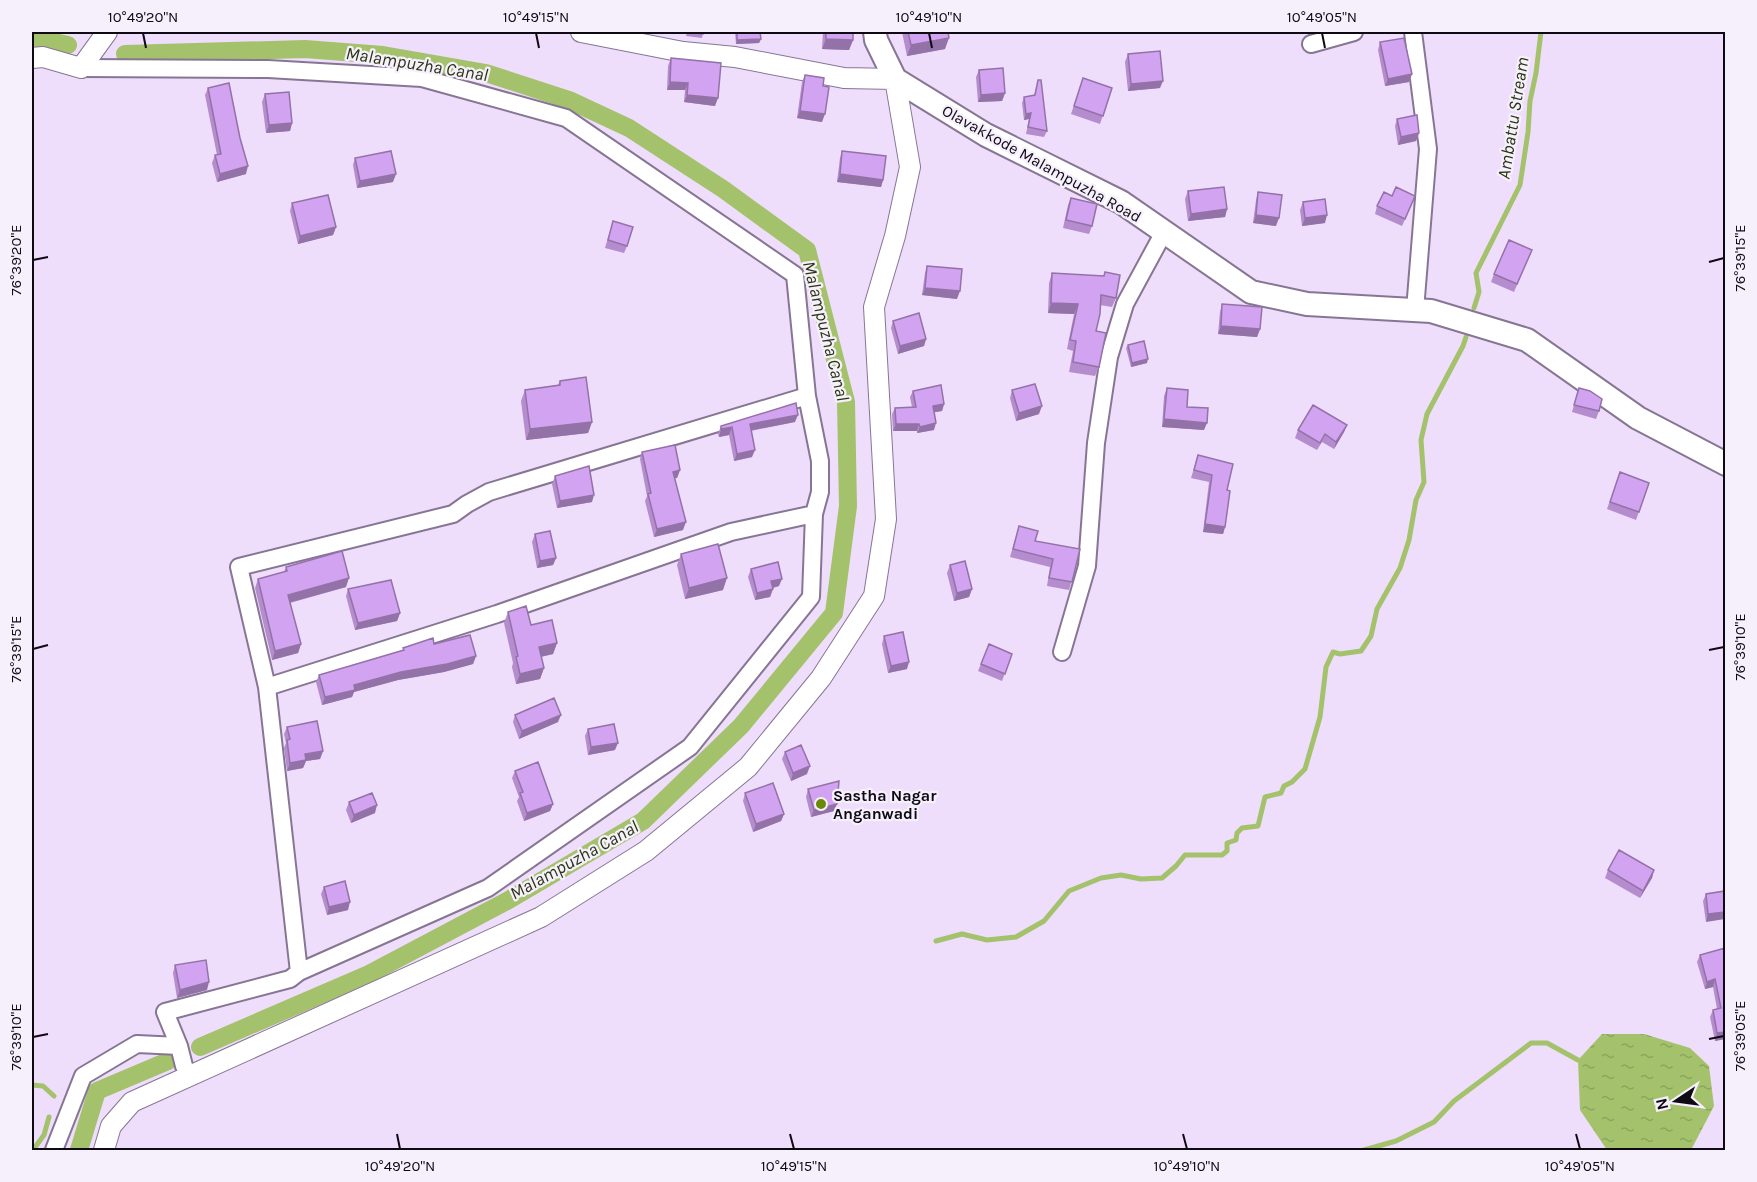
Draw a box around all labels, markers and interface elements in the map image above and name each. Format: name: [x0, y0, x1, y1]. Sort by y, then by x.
text: 10°49'20"N: [108, 8, 178, 26]
text: 10°49'15"N: [503, 8, 569, 26]
text: 10°49'10"N: [896, 8, 962, 26]
text: 10°49'05"N: [1287, 8, 1357, 26]
water label: Malampuzha Canal: [344, 42, 490, 86]
water label: Ambattu Stream: [1492, 55, 1534, 181]
street label: Olavakkode Malampuzha Road: [939, 101, 1145, 226]
text: 76°39'20"E: [7, 225, 25, 295]
text: 76°39'15"E: [1731, 225, 1749, 291]
water label: Malampuzha Canal: [798, 259, 854, 404]
text: 76°39'10"E: [1731, 613, 1749, 681]
text: 76°39'15"E: [7, 616, 25, 682]
place label: Sastha Nagar Anganwadi: [833, 786, 937, 823]
marker: Sastha Nagar Anganwadi: [814, 797, 828, 811]
water label: Malampuzha Canal: [506, 815, 643, 904]
text: 76°39'05"E: [1731, 1001, 1749, 1071]
text: 76°39'10"E: [7, 1003, 25, 1071]
north arrow: [1646, 1071, 1706, 1131]
text: N: [1651, 1097, 1672, 1112]
text: 10°49'20"N: [365, 1157, 435, 1175]
text: 10°49'15"N: [761, 1157, 827, 1175]
text: 10°49'10"N: [1154, 1157, 1220, 1175]
text: 10°49'05"N: [1545, 1157, 1615, 1175]

